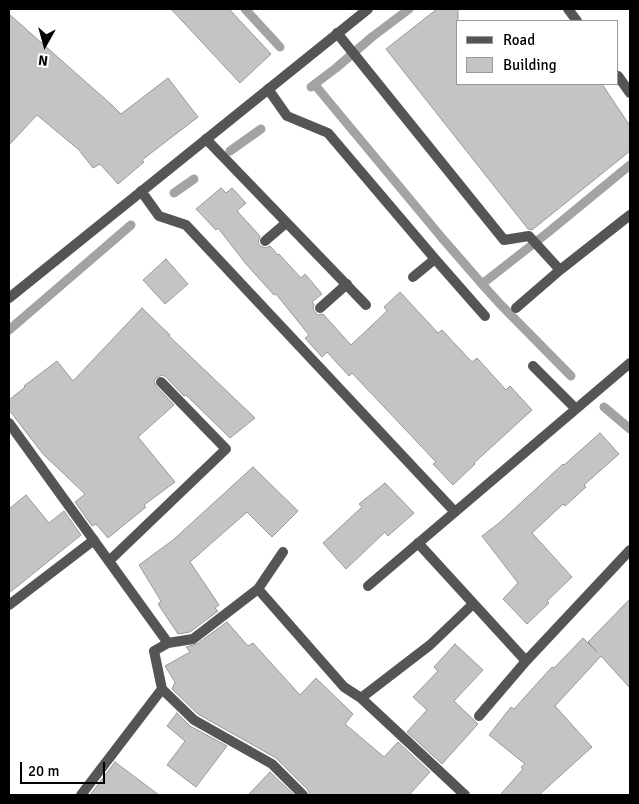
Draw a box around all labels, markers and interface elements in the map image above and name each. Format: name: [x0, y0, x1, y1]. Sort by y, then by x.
north arrow: [20, 20, 70, 70]
legend: [456, 20, 619, 85]
text: Road: [503, 31, 535, 49]
text: N: [37, 51, 49, 69]
text: Building: [503, 56, 557, 74]
scale bar: [22, 752, 108, 784]
text: 20 m: [28, 762, 59, 780]

